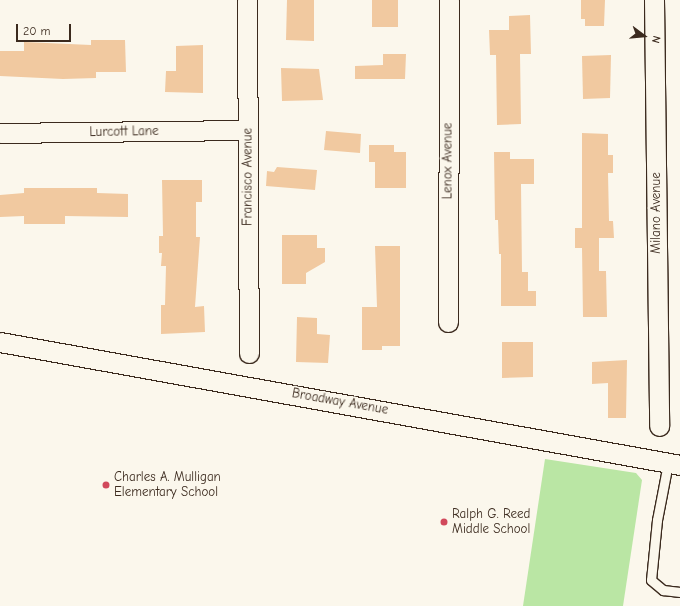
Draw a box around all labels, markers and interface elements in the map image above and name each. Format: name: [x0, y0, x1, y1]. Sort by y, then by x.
scale bar: [18, 16, 73, 42]
north arrow: [624, 16, 664, 56]
text: 20 m: [23, 24, 51, 38]
text: N: [649, 34, 663, 45]
street label: Lenox Avenue: [440, 123, 456, 199]
street label: Lurcott Lane: [89, 124, 159, 140]
street label: Francisco Avenue: [240, 128, 256, 226]
street label: Milano Avenue: [648, 172, 664, 254]
street label: Broadway Avenue: [291, 386, 389, 418]
place label: Charles A. Mulligan Elementary School: [114, 470, 221, 501]
marker: Charles A. Mulligan Elementary School: [101, 480, 111, 490]
place label: Ralph G. Reed Middle School: [452, 507, 531, 538]
marker: Ralph G. Reed Middle School: [439, 517, 449, 527]

